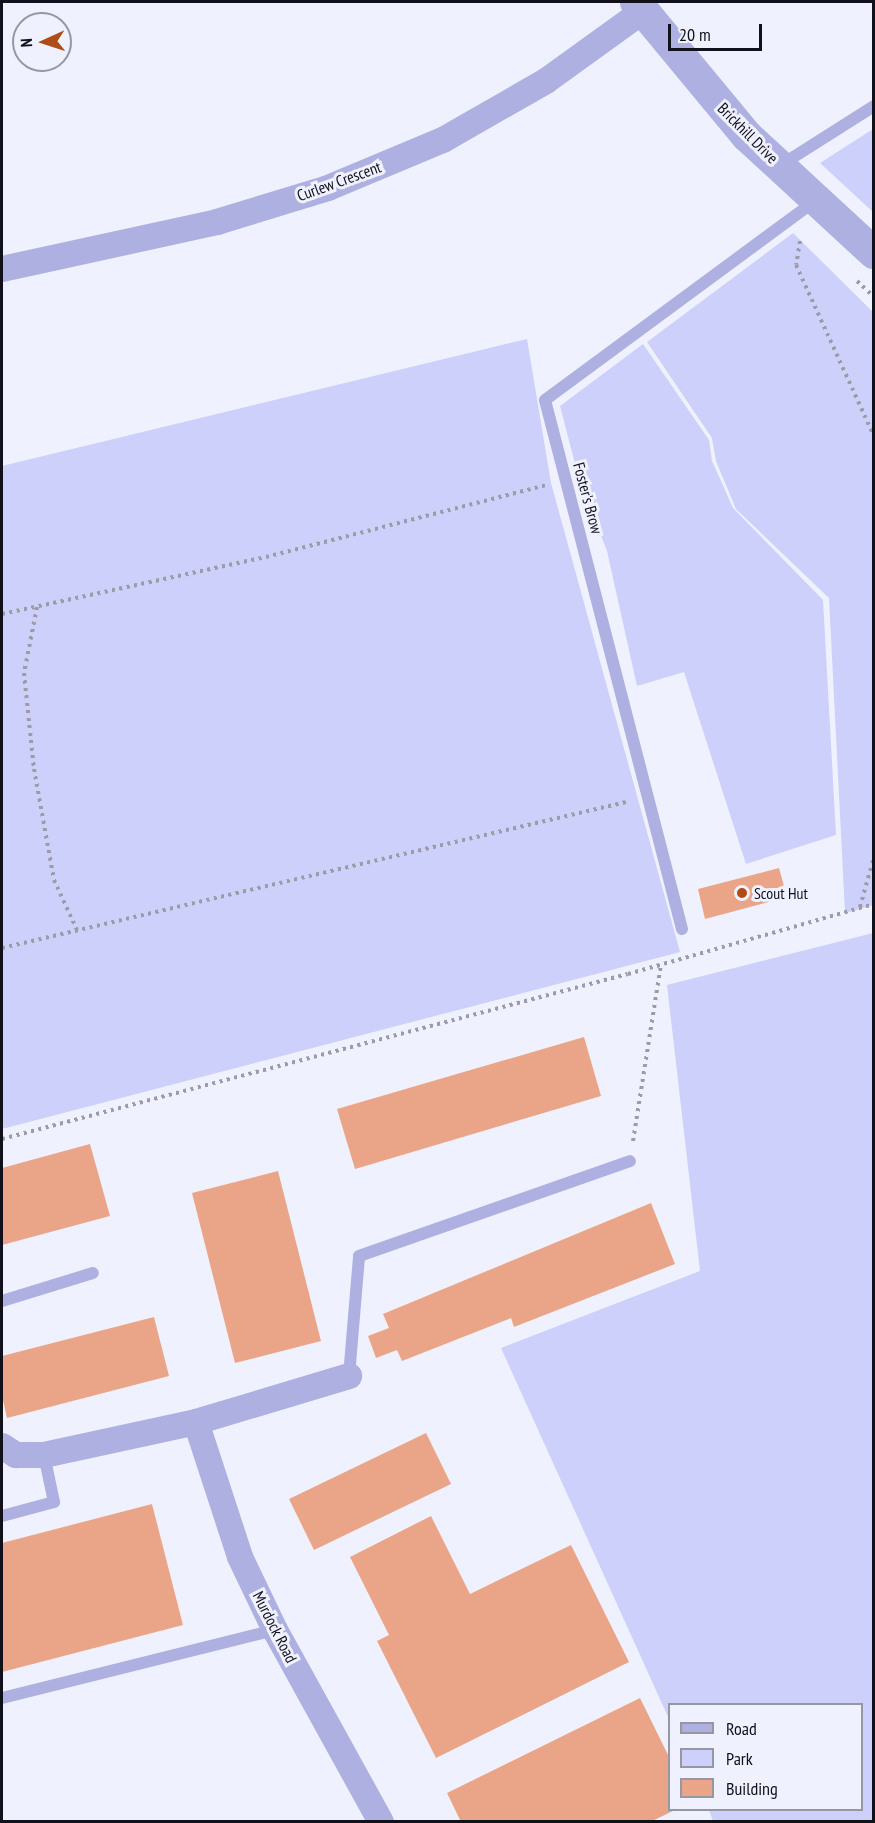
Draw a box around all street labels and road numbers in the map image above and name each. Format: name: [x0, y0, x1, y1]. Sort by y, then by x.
street label: Brickhill Drive: [714, 99, 782, 167]
street label: Curlew Crescent: [294, 157, 384, 205]
street label: Foster's Brow: [569, 460, 607, 536]
street label: Murdock Road: [249, 1588, 301, 1666]

